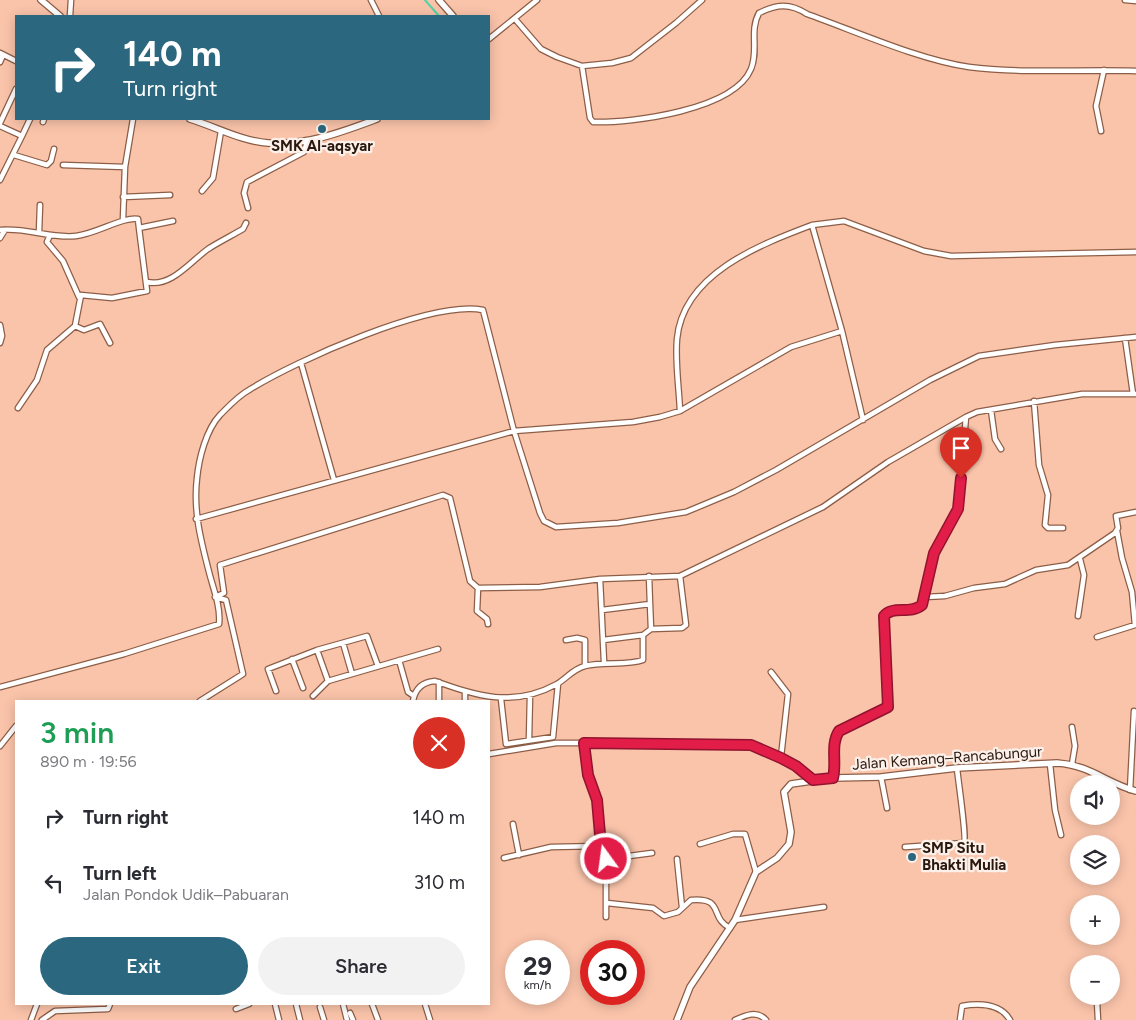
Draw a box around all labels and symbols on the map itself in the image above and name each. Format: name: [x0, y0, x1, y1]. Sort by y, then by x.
marker: SMK Al-aqsyar: [316, 123, 328, 135]
place label: SMK Al-aqsyar: [271, 137, 373, 155]
pin: [940, 427, 982, 478]
street label: Jalan Kemang–Rancabungur: [851, 742, 1043, 774]
position arrow: [579, 832, 631, 884]
place label: SMP Situ Bhakti Mulia: [922, 839, 1006, 874]
marker: SMP Situ Bhakti Mulia: [906, 851, 918, 863]
speed limit sign: 30: [580, 940, 645, 1005]

